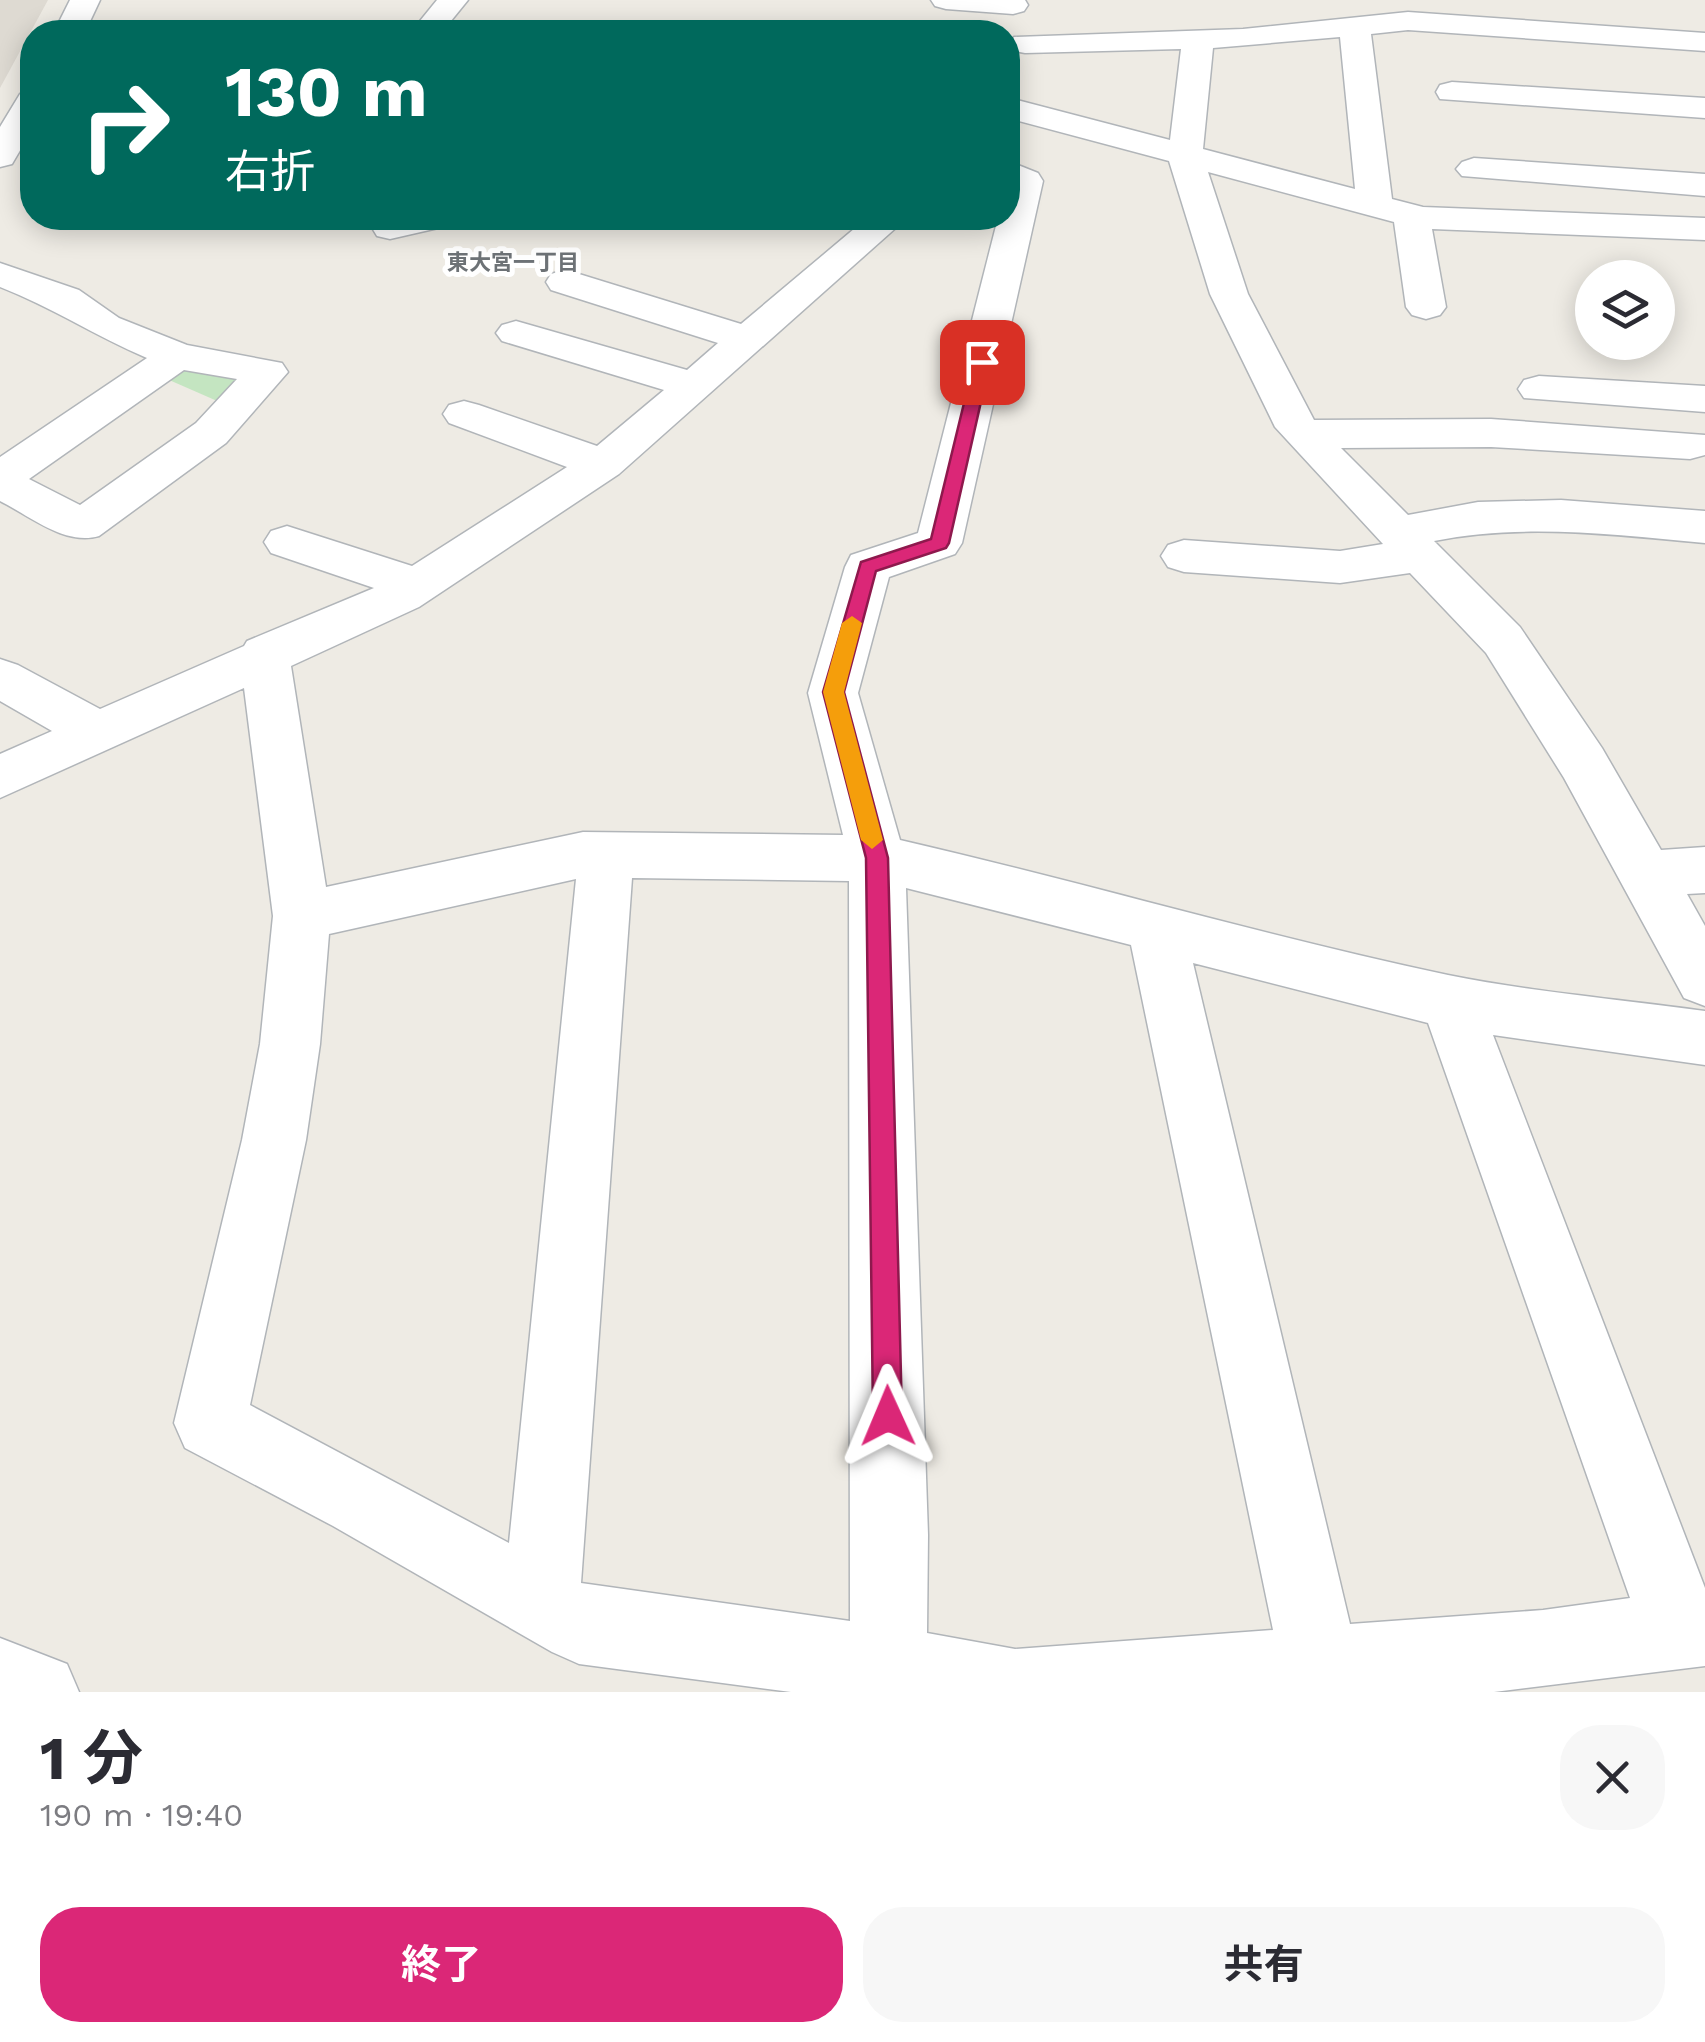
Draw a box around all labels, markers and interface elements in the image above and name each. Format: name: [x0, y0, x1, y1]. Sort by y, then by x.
text: 130 m: [225, 51, 428, 133]
icon: right: [60, 60, 190, 190]
text: 右折: [225, 145, 315, 198]
district label: 東大宮一丁目: [447, 250, 579, 275]
map controls: [1575, 260, 1675, 360]
button: layers: [1575, 260, 1675, 360]
pin: [940, 320, 1025, 405]
icon: arrive: [955, 335, 1010, 390]
position arrow: [836, 1364, 940, 1468]
text: 1 分: [40, 1723, 143, 1794]
button: close: [1560, 1725, 1665, 1830]
text: 190 m · 19:40: [40, 1796, 243, 1834]
button: 終了: [40, 1907, 843, 2022]
button: 共有: [863, 1907, 1665, 2022]

